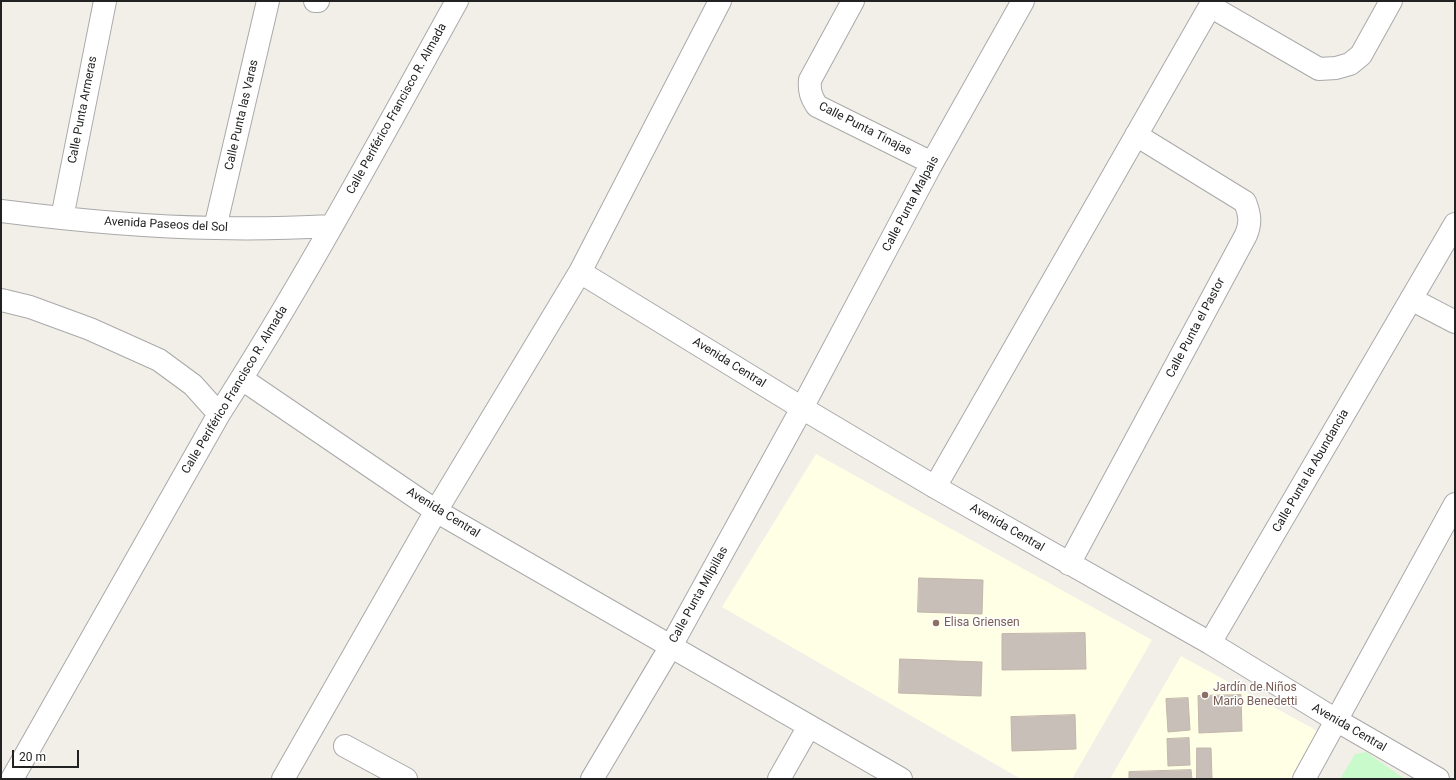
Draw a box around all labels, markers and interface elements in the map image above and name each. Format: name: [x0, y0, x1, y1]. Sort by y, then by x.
street label: Calle Periférico Francisco R. Almada: [344, 21, 450, 197]
street label: Calle Punta Armeras: [66, 55, 100, 165]
street label: Calle Punta las Varas: [222, 58, 262, 172]
street label: Calle Punta Tinajas: [816, 99, 914, 159]
street label: Calle Punta Malpais: [880, 154, 942, 254]
street label: Avenida Paseos del Sol: [104, 215, 228, 235]
street label: Calle Punta el Pastor: [1164, 276, 1228, 380]
street label: Calle Periférico Francisco R. Almada: [179, 303, 291, 477]
street label: Avenida Central: [690, 335, 768, 391]
street label: Calle Punta la Abundancia: [1270, 407, 1352, 535]
street label: Avenida Central: [404, 485, 482, 541]
street label: Avenida Central: [967, 501, 1047, 555]
street label: Calle Punta Milpillas: [666, 544, 732, 646]
place label: Elisa Griensen: [944, 616, 1020, 630]
marker: Elisa Griensen: [931, 618, 941, 628]
place label: Jardín de Niños Mario Benedetti: [1213, 681, 1298, 709]
marker: Jardín de Niños Mario Benedetti: [1200, 690, 1210, 700]
street label: Avenida Central: [1309, 701, 1389, 755]
scale bar: [14, 742, 81, 768]
text: 20 m: [19, 750, 46, 764]

